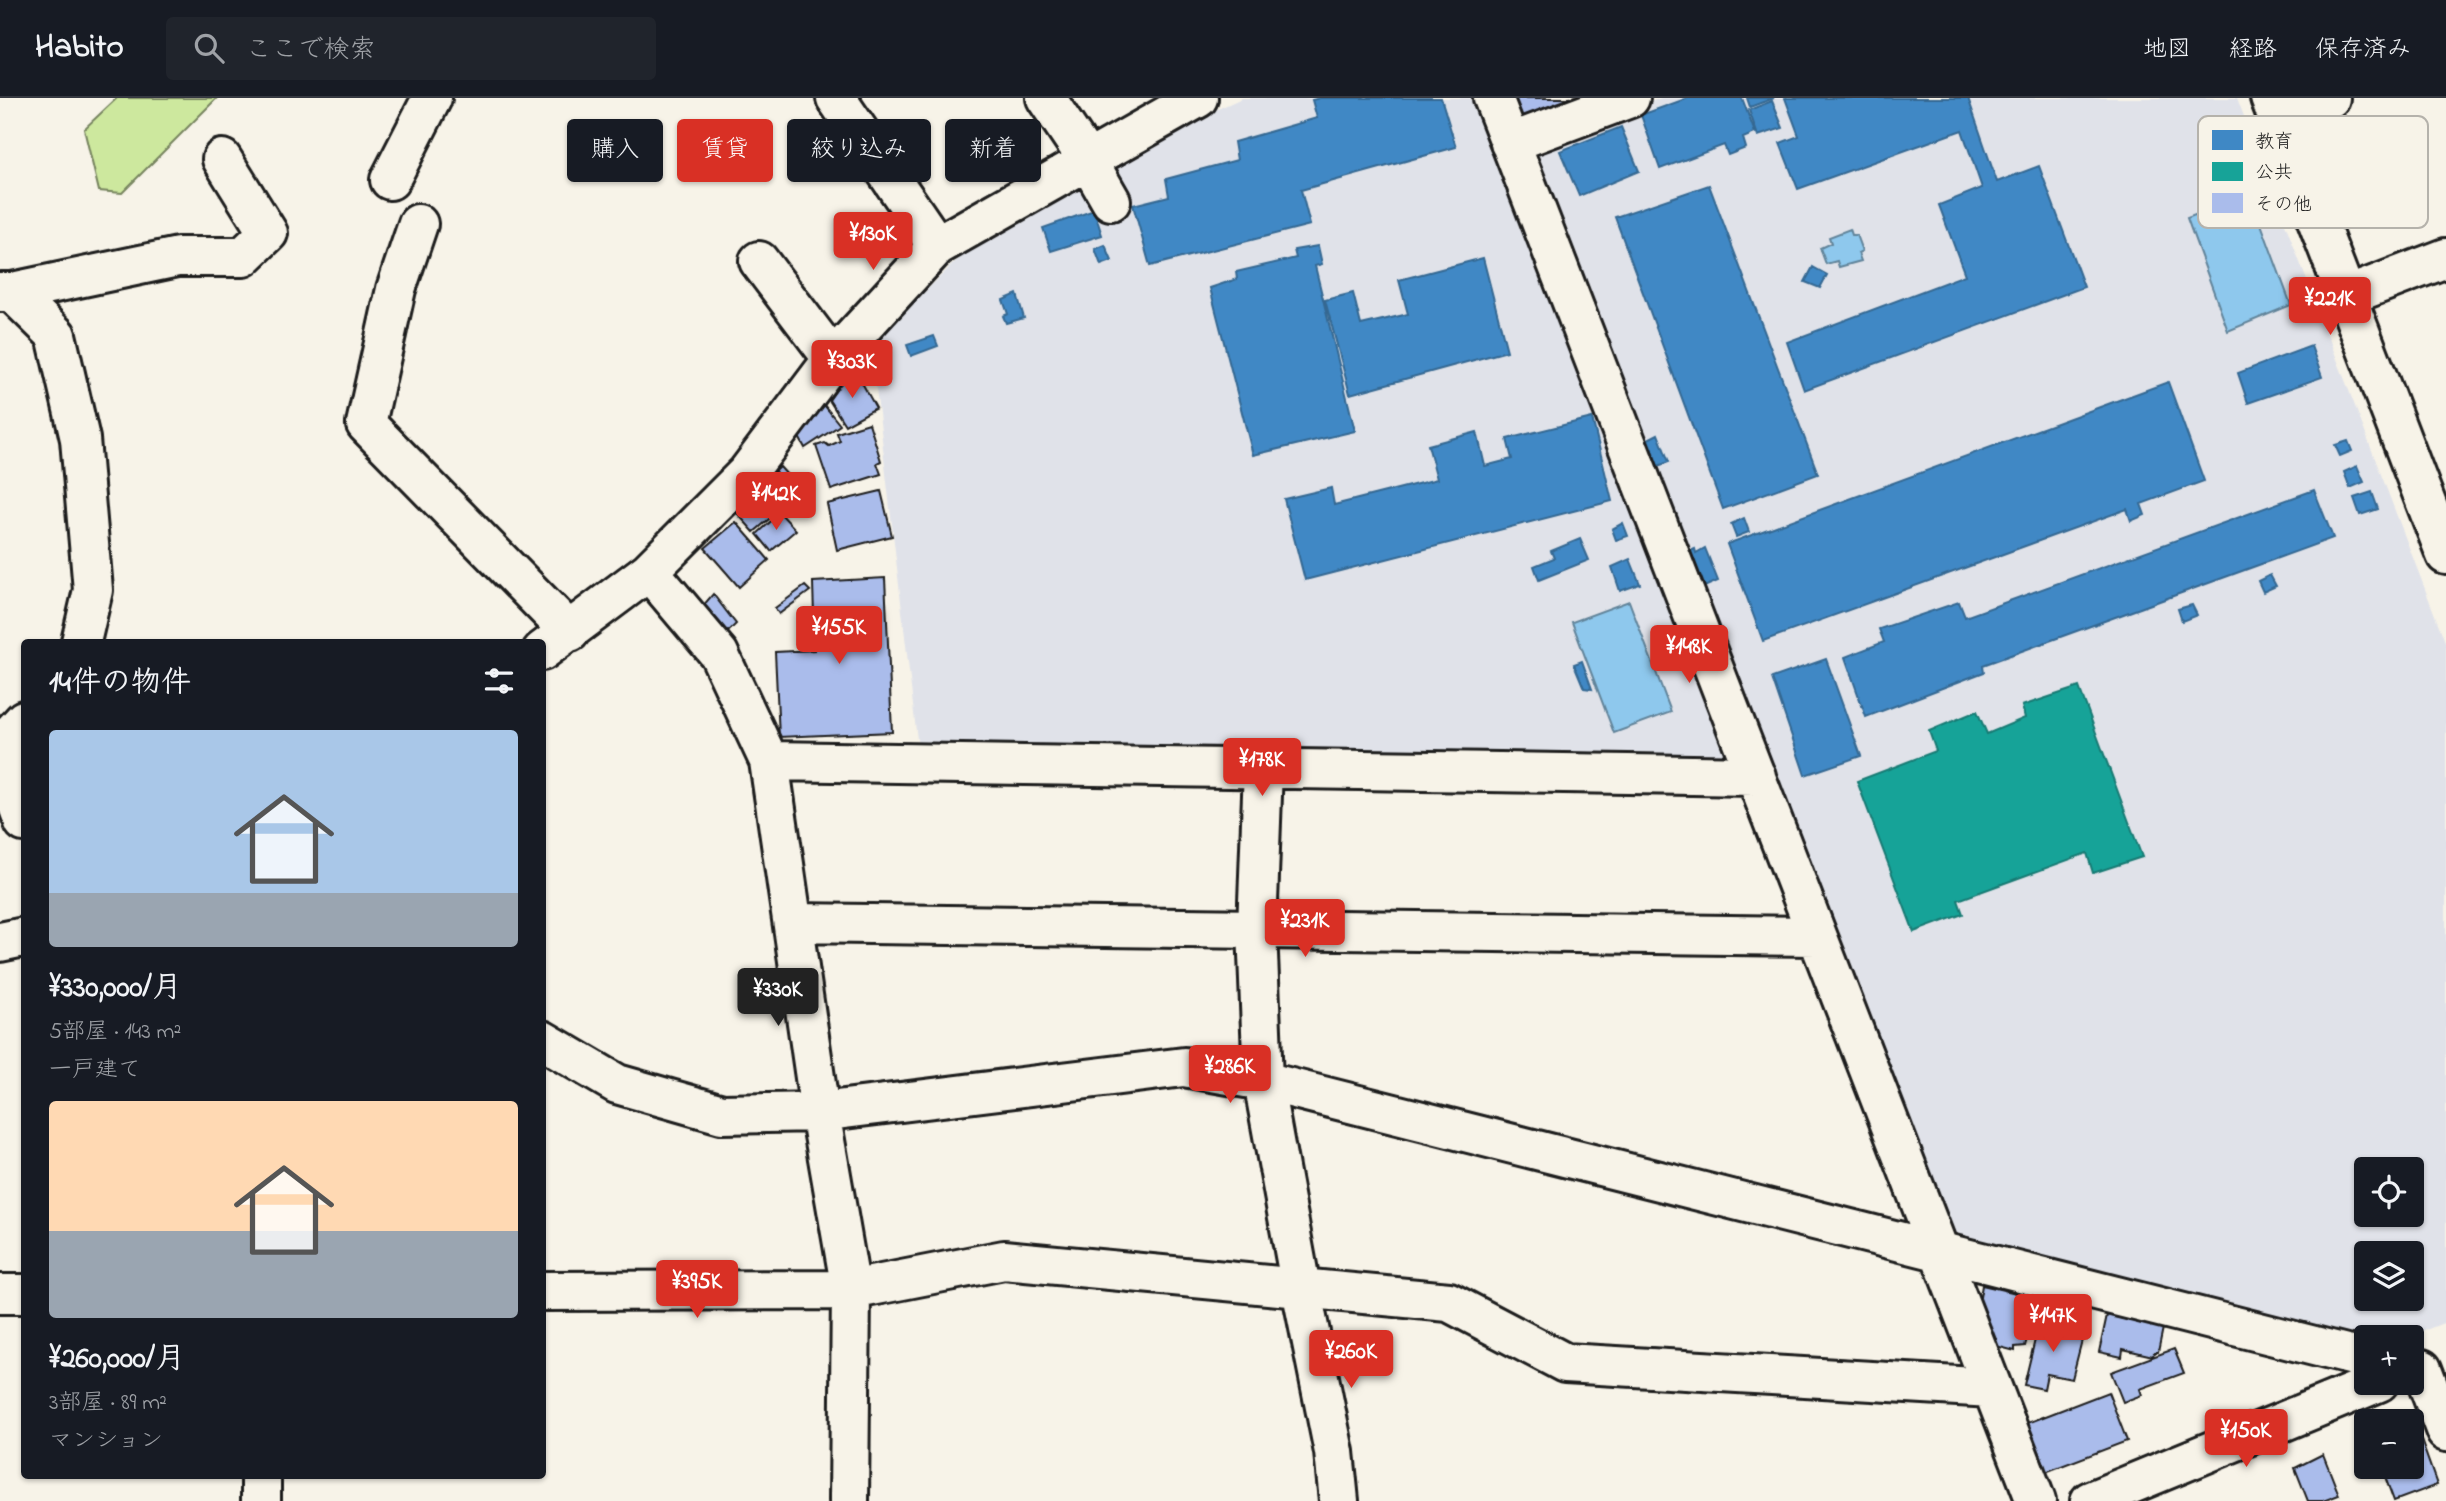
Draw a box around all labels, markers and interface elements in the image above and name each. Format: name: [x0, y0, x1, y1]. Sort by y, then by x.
search box: [166, 17, 656, 80]
text: Habito: [35, 24, 124, 72]
icon: search: [190, 29, 228, 67]
text: ここで検索: [246, 32, 376, 70]
text: 地図: [2143, 33, 2191, 68]
text: 経路: [2229, 33, 2277, 68]
text: 保存済み: [2315, 33, 2411, 68]
legend: [2198, 116, 2428, 228]
chip: 購入: [567, 119, 663, 182]
chip: 賃貸: [677, 119, 773, 182]
chip: 絞り込み: [787, 119, 931, 182]
chip: 新着: [945, 119, 1041, 182]
text: 教育: [2255, 129, 2293, 156]
text: 公共: [2255, 160, 2293, 187]
text: その他: [2255, 192, 2312, 219]
pin: ¥130K: [824, 212, 922, 272]
text: ¥130K: [850, 218, 896, 251]
pin: ¥221K: [2281, 278, 2379, 337]
text: ¥221K: [2305, 283, 2355, 316]
pin: ¥303K: [803, 341, 901, 400]
text: ¥303K: [827, 346, 877, 379]
pin: ¥142K: [727, 472, 825, 532]
text: ¥142K: [752, 478, 800, 511]
pin: ¥155K: [790, 606, 888, 666]
text: ¥155K: [812, 612, 866, 645]
pin: ¥148K: [1640, 626, 1738, 685]
text: ¥148K: [1666, 631, 1712, 664]
text: 14件の物件: [49, 662, 191, 706]
icon: filters: [480, 662, 518, 700]
pin: ¥178K: [1213, 738, 1311, 798]
text: ¥178K: [1239, 744, 1285, 777]
icon: home: [221, 776, 347, 902]
pin: ¥231K: [1256, 900, 1354, 959]
text: ¥231K: [1281, 905, 1329, 938]
text: ¥330,000/月: [49, 967, 182, 1011]
pin: ¥330K: [729, 968, 827, 1028]
text: ¥330K: [753, 974, 803, 1007]
text: 5部屋 · 143 m²: [49, 1016, 181, 1049]
pin: ¥286K: [1181, 1046, 1279, 1105]
text: ¥286K: [1205, 1051, 1255, 1084]
text: 一戸建て: [49, 1054, 141, 1087]
icon: home: [221, 1147, 347, 1273]
map controls: [2354, 1157, 2424, 1479]
button: locate: [2354, 1157, 2424, 1227]
button: layers: [2354, 1241, 2424, 1311]
pin: ¥395K: [648, 1260, 746, 1320]
text: ¥395K: [672, 1266, 722, 1299]
pin: ¥147K: [2004, 1294, 2102, 1354]
text: ¥147K: [2030, 1300, 2076, 1333]
button: +: [2354, 1325, 2424, 1395]
pin: ¥260K: [1302, 1330, 1400, 1390]
text: ¥260K: [1325, 1336, 1377, 1369]
text: ¥260,000/月: [49, 1338, 185, 1382]
text: 3部屋 · 89 m²: [49, 1387, 167, 1420]
button: −: [2354, 1409, 2424, 1479]
pin: ¥150K: [2197, 1410, 2295, 1469]
text: ¥150K: [2221, 1415, 2271, 1448]
text: マンション: [49, 1425, 163, 1458]

